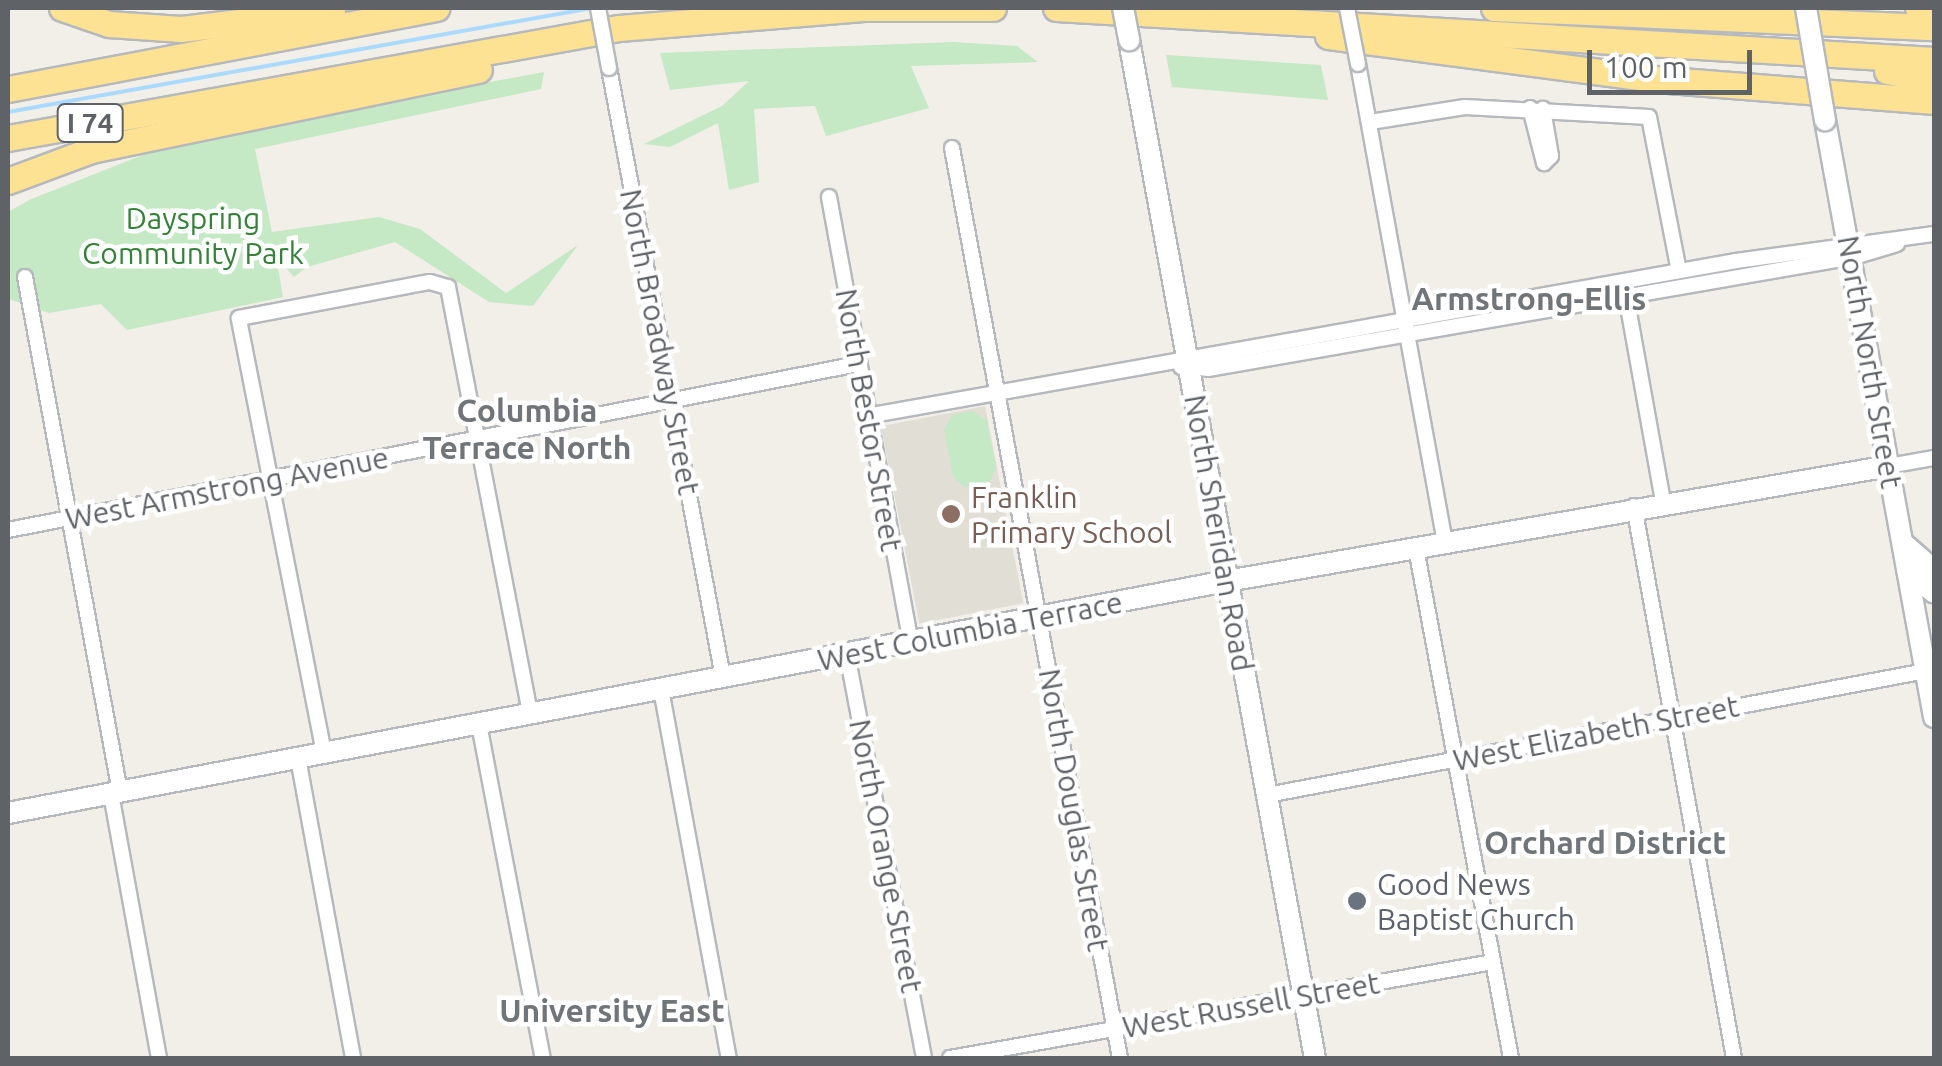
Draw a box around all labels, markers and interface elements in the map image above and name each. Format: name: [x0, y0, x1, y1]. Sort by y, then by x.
scale bar: [1592, 30, 1757, 92]
text: 100 m: [1604, 50, 1688, 84]
road number: I 74: [55, 100, 125, 146]
street label: North Broadway Street: [613, 186, 707, 498]
park label: Dayspring Community Park: [82, 200, 304, 270]
street label: North North Street: [1830, 233, 1910, 491]
district label: Armstrong-Ellis: [1412, 279, 1646, 317]
street label: North Bestor Street: [828, 286, 910, 554]
district label: Columbia Terrace North: [423, 392, 631, 467]
street label: North Sheridan Road: [1177, 392, 1261, 674]
street label: West Armstrong Avenue: [62, 439, 392, 537]
place label: Franklin Primary School: [971, 479, 1172, 550]
marker: Franklin Primary School: [940, 503, 962, 525]
street label: West Columbia Terrace: [815, 584, 1125, 678]
street label: North Douglas Street: [1031, 666, 1117, 954]
street label: West Elizabeth Street: [1450, 688, 1742, 778]
street label: North Orange Street: [842, 716, 930, 996]
district label: Orchard District: [1484, 823, 1726, 861]
place label: Good News Baptist Church: [1377, 866, 1575, 936]
marker: Good News Baptist Church: [1346, 890, 1368, 912]
street label: West Russell Street: [1120, 965, 1382, 1045]
district label: University East: [499, 991, 725, 1029]

